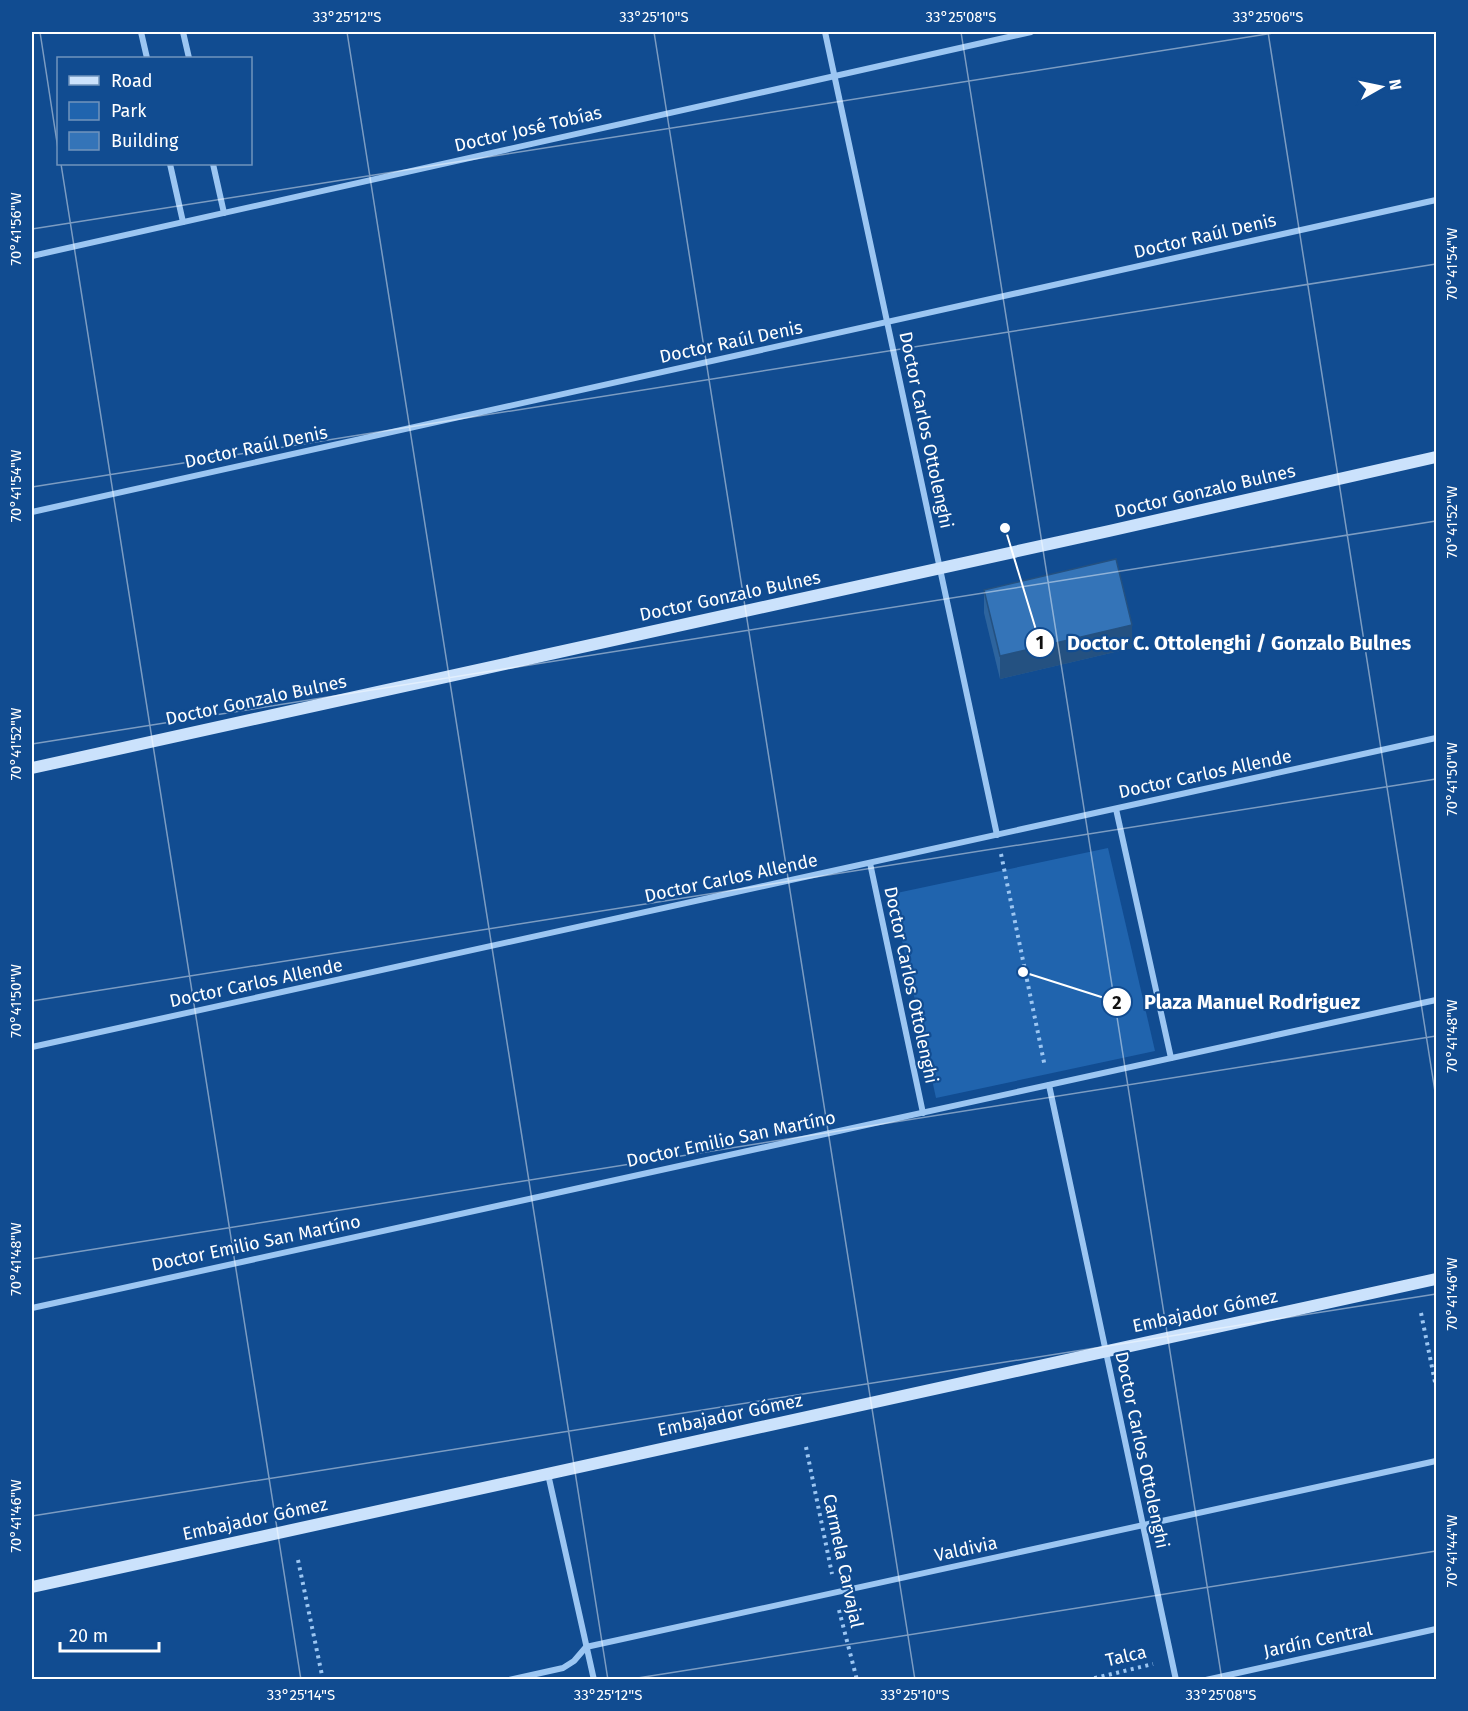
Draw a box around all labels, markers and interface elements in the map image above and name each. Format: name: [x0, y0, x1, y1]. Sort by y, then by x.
text: 33°25'12"S: [313, 8, 381, 26]
text: 33°25'10"S: [619, 8, 689, 26]
text: 33°25'08"S: [925, 8, 997, 26]
text: 33°25'06"S: [1233, 8, 1303, 26]
legend: [57, 57, 252, 165]
north arrow: [1351, 57, 1411, 117]
text: Road: [111, 70, 153, 92]
text: N: [1385, 78, 1406, 91]
text: Park: [111, 100, 147, 122]
street label: Doctor José Tobías: [452, 101, 604, 157]
text: Building: [111, 130, 179, 152]
text: 70°41'56"W: [7, 192, 25, 266]
street label: Doctor Raúl Denis: [1132, 209, 1278, 263]
text: 70°41'54"W: [1443, 227, 1461, 300]
street label: Doctor Raúl Denis: [657, 316, 805, 368]
street label: Doctor Carlos Ottolenghi: [894, 329, 958, 531]
street label: Doctor Raúl Denis: [182, 421, 330, 473]
text: 70°41'54"W: [7, 449, 25, 522]
street label: Doctor Gonzalo Bulnes: [1113, 460, 1297, 522]
text: 70°41'52"W: [1443, 485, 1461, 558]
street label: Doctor Gonzalo Bulnes: [637, 566, 823, 626]
callout: Doctor C. Ottolenghi / Gonzalo Bulnes: [1025, 624, 1423, 662]
text: Doctor C. Ottolenghi / Gonzalo Bulnes: [1067, 631, 1411, 655]
text: 1: [1036, 632, 1044, 654]
street label: Doctor Gonzalo Bulnes: [163, 670, 349, 730]
text: 70°41'52"W: [7, 707, 25, 780]
text: 70°41'50"W: [1443, 742, 1461, 816]
street label: Doctor Carlos Allende: [1116, 745, 1294, 803]
street label: Doctor Carlos Allende: [642, 849, 820, 907]
street label: Doctor Carlos Ottolenghi: [879, 884, 943, 1086]
street label: Doctor Carlos Allende: [167, 954, 345, 1012]
text: 70°41'50"W: [7, 964, 25, 1038]
callout: Plaza Manuel Rodriguez: [1102, 983, 1372, 1021]
text: Plaza Manuel Rodriguez: [1144, 990, 1360, 1014]
text: 2: [1112, 992, 1122, 1014]
text: 70°41'48"W: [1443, 999, 1461, 1073]
street label: Doctor Emilio San Martíno: [625, 1106, 837, 1172]
street label: Doctor Emilio San Martíno: [150, 1210, 362, 1276]
text: 70°41'48"W: [7, 1222, 25, 1296]
text: 70°41'46"W: [1443, 1257, 1461, 1331]
street label: Embajador Gómez: [1130, 1285, 1280, 1337]
street label: Doctor Carlos Ottolenghi: [1110, 1349, 1174, 1551]
street label: Embajador Gómez: [655, 1389, 805, 1441]
text: 70°41'46"W: [7, 1479, 25, 1553]
street label: Carmela Carvajal: [818, 1492, 868, 1630]
street label: Embajador Gómez: [180, 1493, 330, 1545]
text: 70°41'44"W: [1443, 1514, 1461, 1587]
street label: Valdivia: [933, 1532, 999, 1566]
scale bar: [60, 1615, 159, 1653]
street label: Jardín Central: [1261, 1618, 1375, 1662]
text: 20 m: [69, 1625, 108, 1647]
street label: Talca: [1103, 1641, 1149, 1671]
text: 33°25'14"S: [267, 1686, 335, 1704]
text: 33°25'12"S: [574, 1686, 642, 1704]
text: 33°25'10"S: [880, 1686, 950, 1704]
text: 33°25'08"S: [1185, 1686, 1257, 1704]

